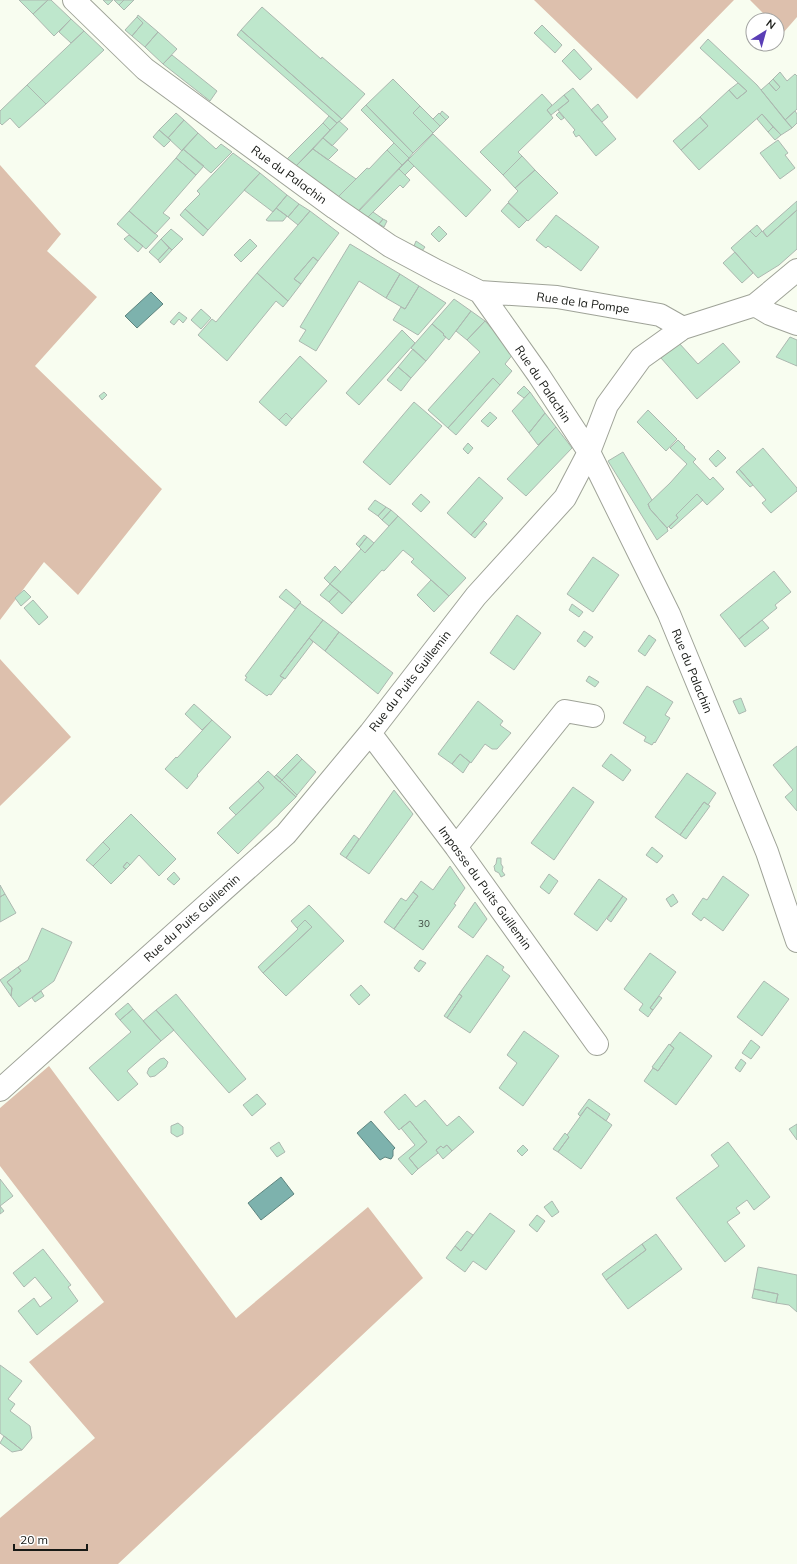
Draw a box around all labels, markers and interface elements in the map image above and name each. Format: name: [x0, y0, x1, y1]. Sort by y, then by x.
north arrow: [745, 12, 785, 52]
text: N: [763, 16, 779, 32]
street label: Rue du Palachin: [249, 142, 330, 207]
street label: Rue de la Pompe: [536, 289, 630, 316]
street label: Rue du Palachin: [512, 342, 575, 425]
street label: Rue du Palachin: [669, 626, 716, 715]
street label: Rue du Puits Guillemin: [365, 627, 454, 734]
street label: Impasse du Puits Guillemin: [436, 823, 535, 952]
street label: Rue du Puits Guillemin: [141, 871, 243, 965]
house number: 30: [418, 917, 430, 930]
scale bar: [14, 1526, 87, 1552]
text: 20 m: [20, 1532, 48, 1547]

